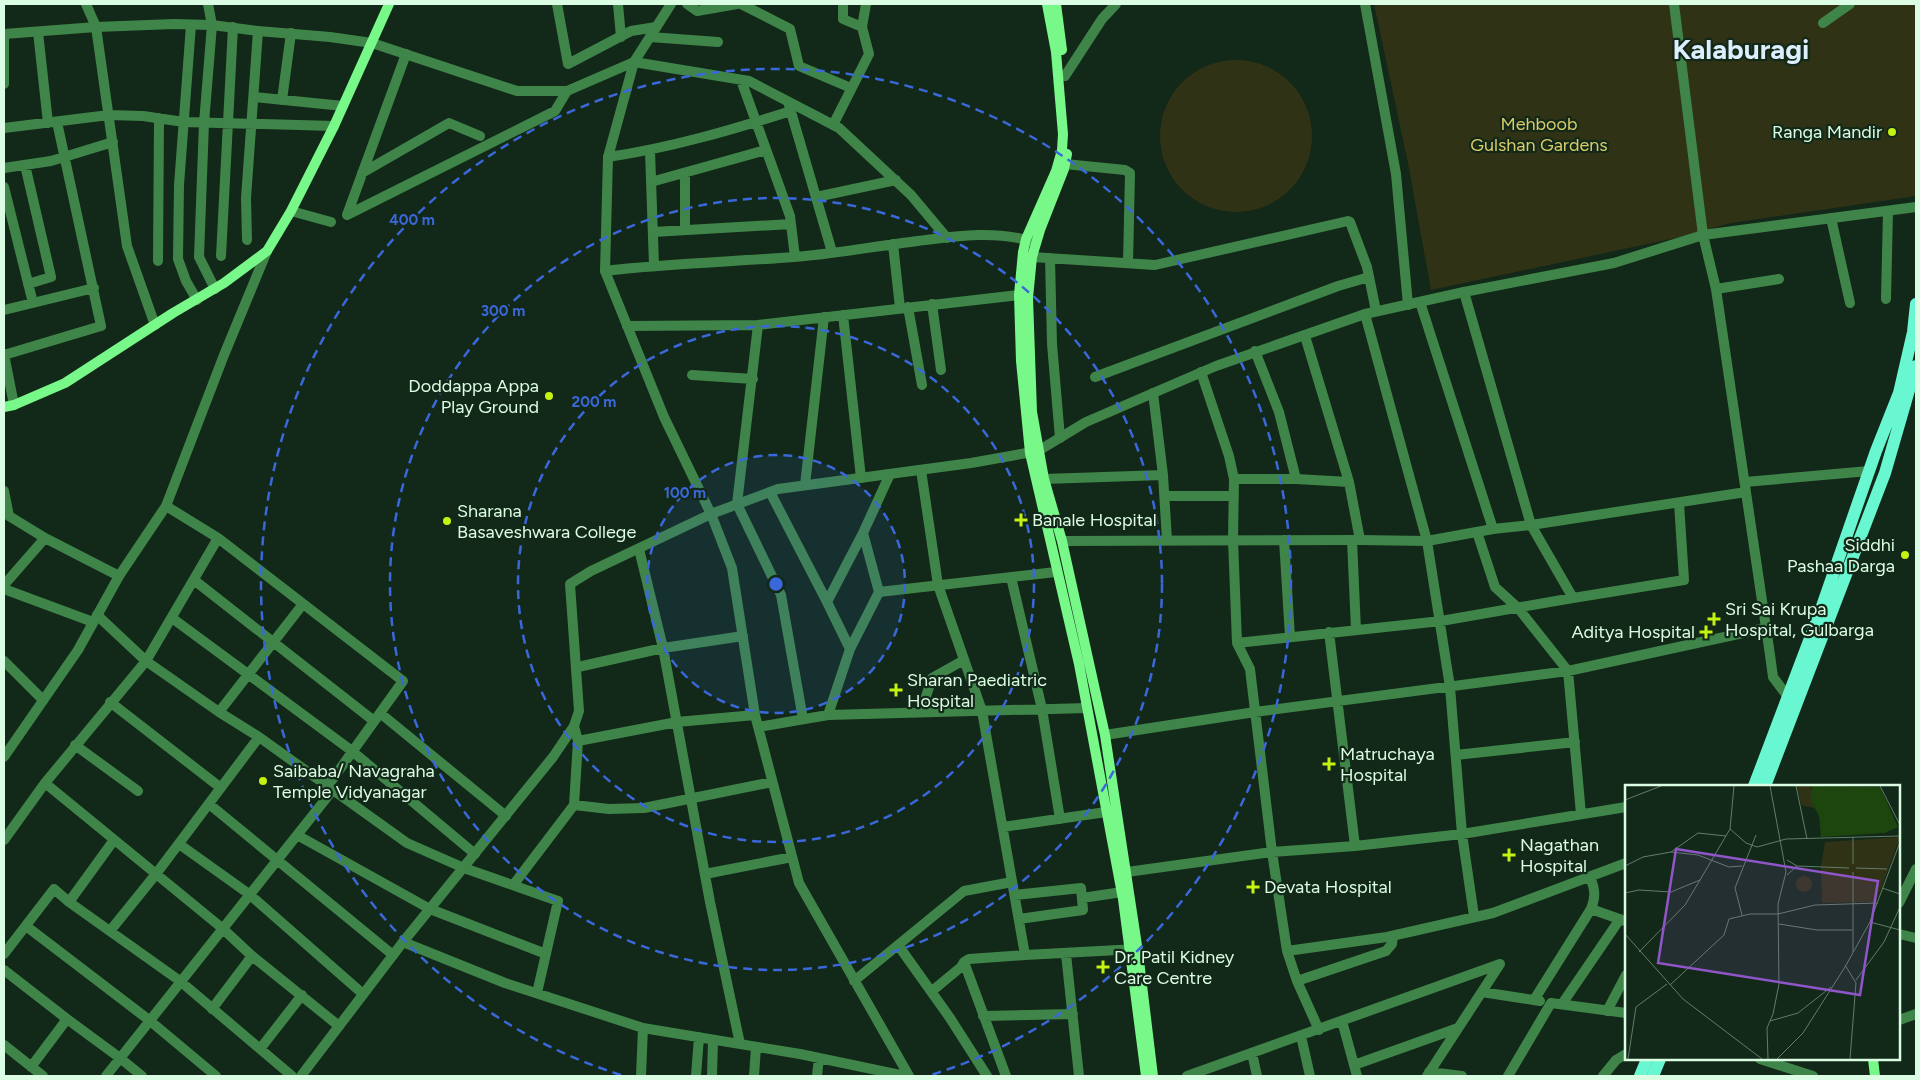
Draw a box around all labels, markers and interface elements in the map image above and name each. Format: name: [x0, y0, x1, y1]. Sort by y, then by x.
district label: Kalaburagi: [1673, 32, 1809, 66]
park label: Mehboob Gulshan Gardens: [1470, 113, 1608, 156]
place label: Ranga Mandir: [1772, 121, 1882, 143]
marker: Ranga Mandir: [1886, 126, 1898, 138]
text: 400 m: [389, 211, 435, 229]
text: 300 m: [481, 302, 525, 320]
place label: Doddappa Appa Play Ground: [408, 375, 539, 418]
marker: Doddappa Appa Play Ground: [543, 390, 555, 402]
text: 200 m: [572, 393, 616, 411]
text: 100 m: [664, 484, 706, 502]
place label: Sharana Basaveshwara College: [457, 500, 636, 543]
place label: Banale Hospital: [1032, 509, 1157, 531]
marker: Banale Hospital: [1014, 513, 1028, 527]
marker: Sharana Basaveshwara College: [441, 515, 453, 527]
place label: Siddhi Pashaa Darga: [1787, 534, 1895, 577]
marker: Siddhi Pashaa Darga: [1899, 549, 1911, 561]
centre of rings: [767, 575, 785, 593]
place label: Sri Sai Krupa Hospital, Gulbarga: [1725, 598, 1874, 641]
marker: Sri Sai Krupa Hospital, Gulbarga: [1707, 612, 1721, 626]
place label: Aditya Hospital: [1571, 621, 1695, 643]
marker: Aditya Hospital: [1699, 625, 1713, 639]
place label: Sharan Paediatric Hospital: [907, 669, 1047, 712]
marker: Sharan Paediatric Hospital: [889, 683, 903, 697]
place label: Matruchaya Hospital: [1340, 743, 1435, 786]
marker: Matruchaya Hospital: [1322, 757, 1336, 771]
place label: Saibaba/ Navagraha Temple Vidyanagar: [273, 760, 435, 803]
marker: Saibaba/ Navagraha Temple Vidyanagar: [257, 775, 269, 787]
inset map: [1625, 785, 1900, 1060]
place label: Nagathan Hospital: [1520, 834, 1599, 877]
marker: Nagathan Hospital: [1502, 848, 1516, 862]
place label: Devata Hospital: [1264, 876, 1392, 898]
marker: Devata Hospital: [1246, 880, 1260, 894]
place label: Dr. Patil Kidney Care Centre: [1114, 946, 1235, 989]
marker: Dr. Patil Kidney Care Centre: [1096, 960, 1110, 974]

